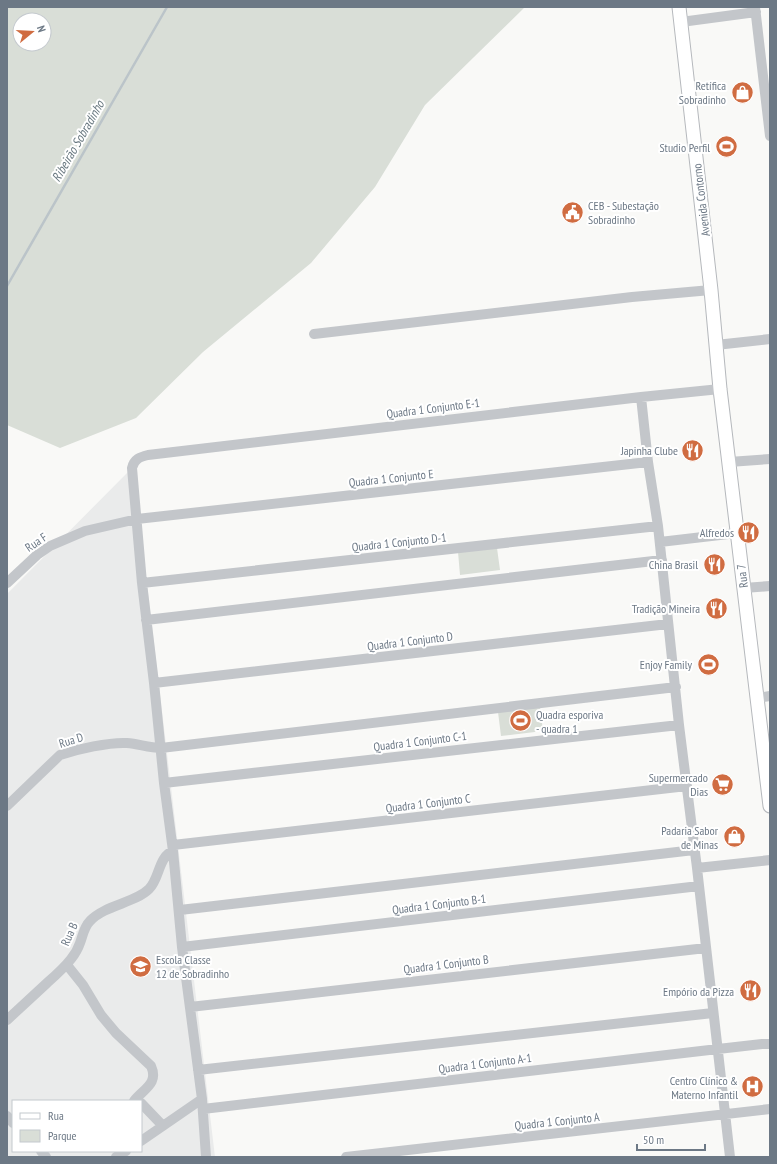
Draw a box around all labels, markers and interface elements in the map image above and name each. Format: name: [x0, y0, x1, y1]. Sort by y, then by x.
north arrow: [12, 12, 52, 52]
text: N: [34, 24, 49, 34]
place label: Retífica Sobradinho: [679, 78, 726, 107]
shop icon: Retífica Sobradinho: [729, 79, 755, 105]
water label: Ribeirão Sobradinho: [48, 96, 109, 185]
sports icon: Studio Perfil: [713, 134, 739, 160]
place label: Studio Perfil: [659, 140, 710, 155]
street label: Avenida Contorno: [689, 163, 713, 237]
place label: CEB - Subestação Sobradinho: [588, 198, 659, 227]
public building icon: CEB - Subestação Sobradinho: [559, 199, 585, 225]
street label: Quadra 1 Conjunto E-1: [385, 395, 481, 421]
restaurant icon: Japinha Clube: [680, 437, 706, 463]
place label: Japinha Clube: [620, 443, 678, 458]
street label: Quadra 1 Conjunto E: [348, 466, 434, 490]
restaurant icon: Alfredos: [736, 519, 762, 545]
place label: Alfredos: [700, 525, 734, 540]
street label: Rua F: [22, 529, 50, 555]
street label: Quadra 1 Conjunto D-1: [351, 530, 447, 554]
restaurant icon: China Brasil: [701, 551, 727, 577]
place label: China Brasil: [649, 557, 698, 572]
street label: Rua 7: [733, 563, 751, 589]
restaurant icon: Tradição Mineira: [703, 595, 729, 621]
place label: Tradição Mineira: [632, 601, 700, 616]
street label: Quadra 1 Conjunto D: [366, 628, 454, 654]
sports icon: Enjoy Family: [695, 651, 721, 677]
place label: Enjoy Family: [640, 657, 692, 672]
place label: Quadra esporiva - quadra 1: [536, 707, 603, 736]
sports icon: Quadra esporiva - quadra 1: [507, 708, 533, 734]
street label: Quadra 1 Conjunto C-1: [373, 728, 467, 754]
street label: Rua D: [57, 729, 85, 751]
place label: Supermercado Dias: [649, 770, 708, 799]
supermarket icon: Supermercado Dias: [710, 771, 736, 797]
street label: Quadra 1 Conjunto C: [385, 790, 472, 816]
place label: Padaria Sabor de Minas: [661, 823, 719, 852]
shop icon: Padaria Sabor de Minas: [721, 824, 747, 850]
street label: Quadra 1 Conjunto B-1: [391, 891, 487, 917]
street label: Rua B: [57, 920, 81, 948]
street label: Quadra 1 Conjunto B: [403, 951, 490, 977]
place label: Escola Classe 12 de Sobradinho: [156, 952, 229, 981]
school or university icon: Escola Classe 12 de Sobradinho: [127, 953, 153, 979]
restaurant icon: Empório da Pizza: [737, 978, 763, 1004]
place label: Empório da Pizza: [663, 984, 734, 999]
street label: Quadra 1 Conjunto A-1: [438, 1050, 532, 1076]
place label: Centro Clínico & Materno Infantil: [670, 1073, 738, 1102]
hospital icon: Centro Clínico & Materno Infantil: [740, 1074, 766, 1100]
legend: [12, 1100, 142, 1152]
text: Rua: [48, 1108, 64, 1123]
street label: Quadra 1 Conjunto A: [514, 1109, 601, 1133]
scale bar: [637, 1126, 705, 1152]
text: Parque: [48, 1128, 77, 1143]
text: 50 m: [643, 1132, 664, 1147]

